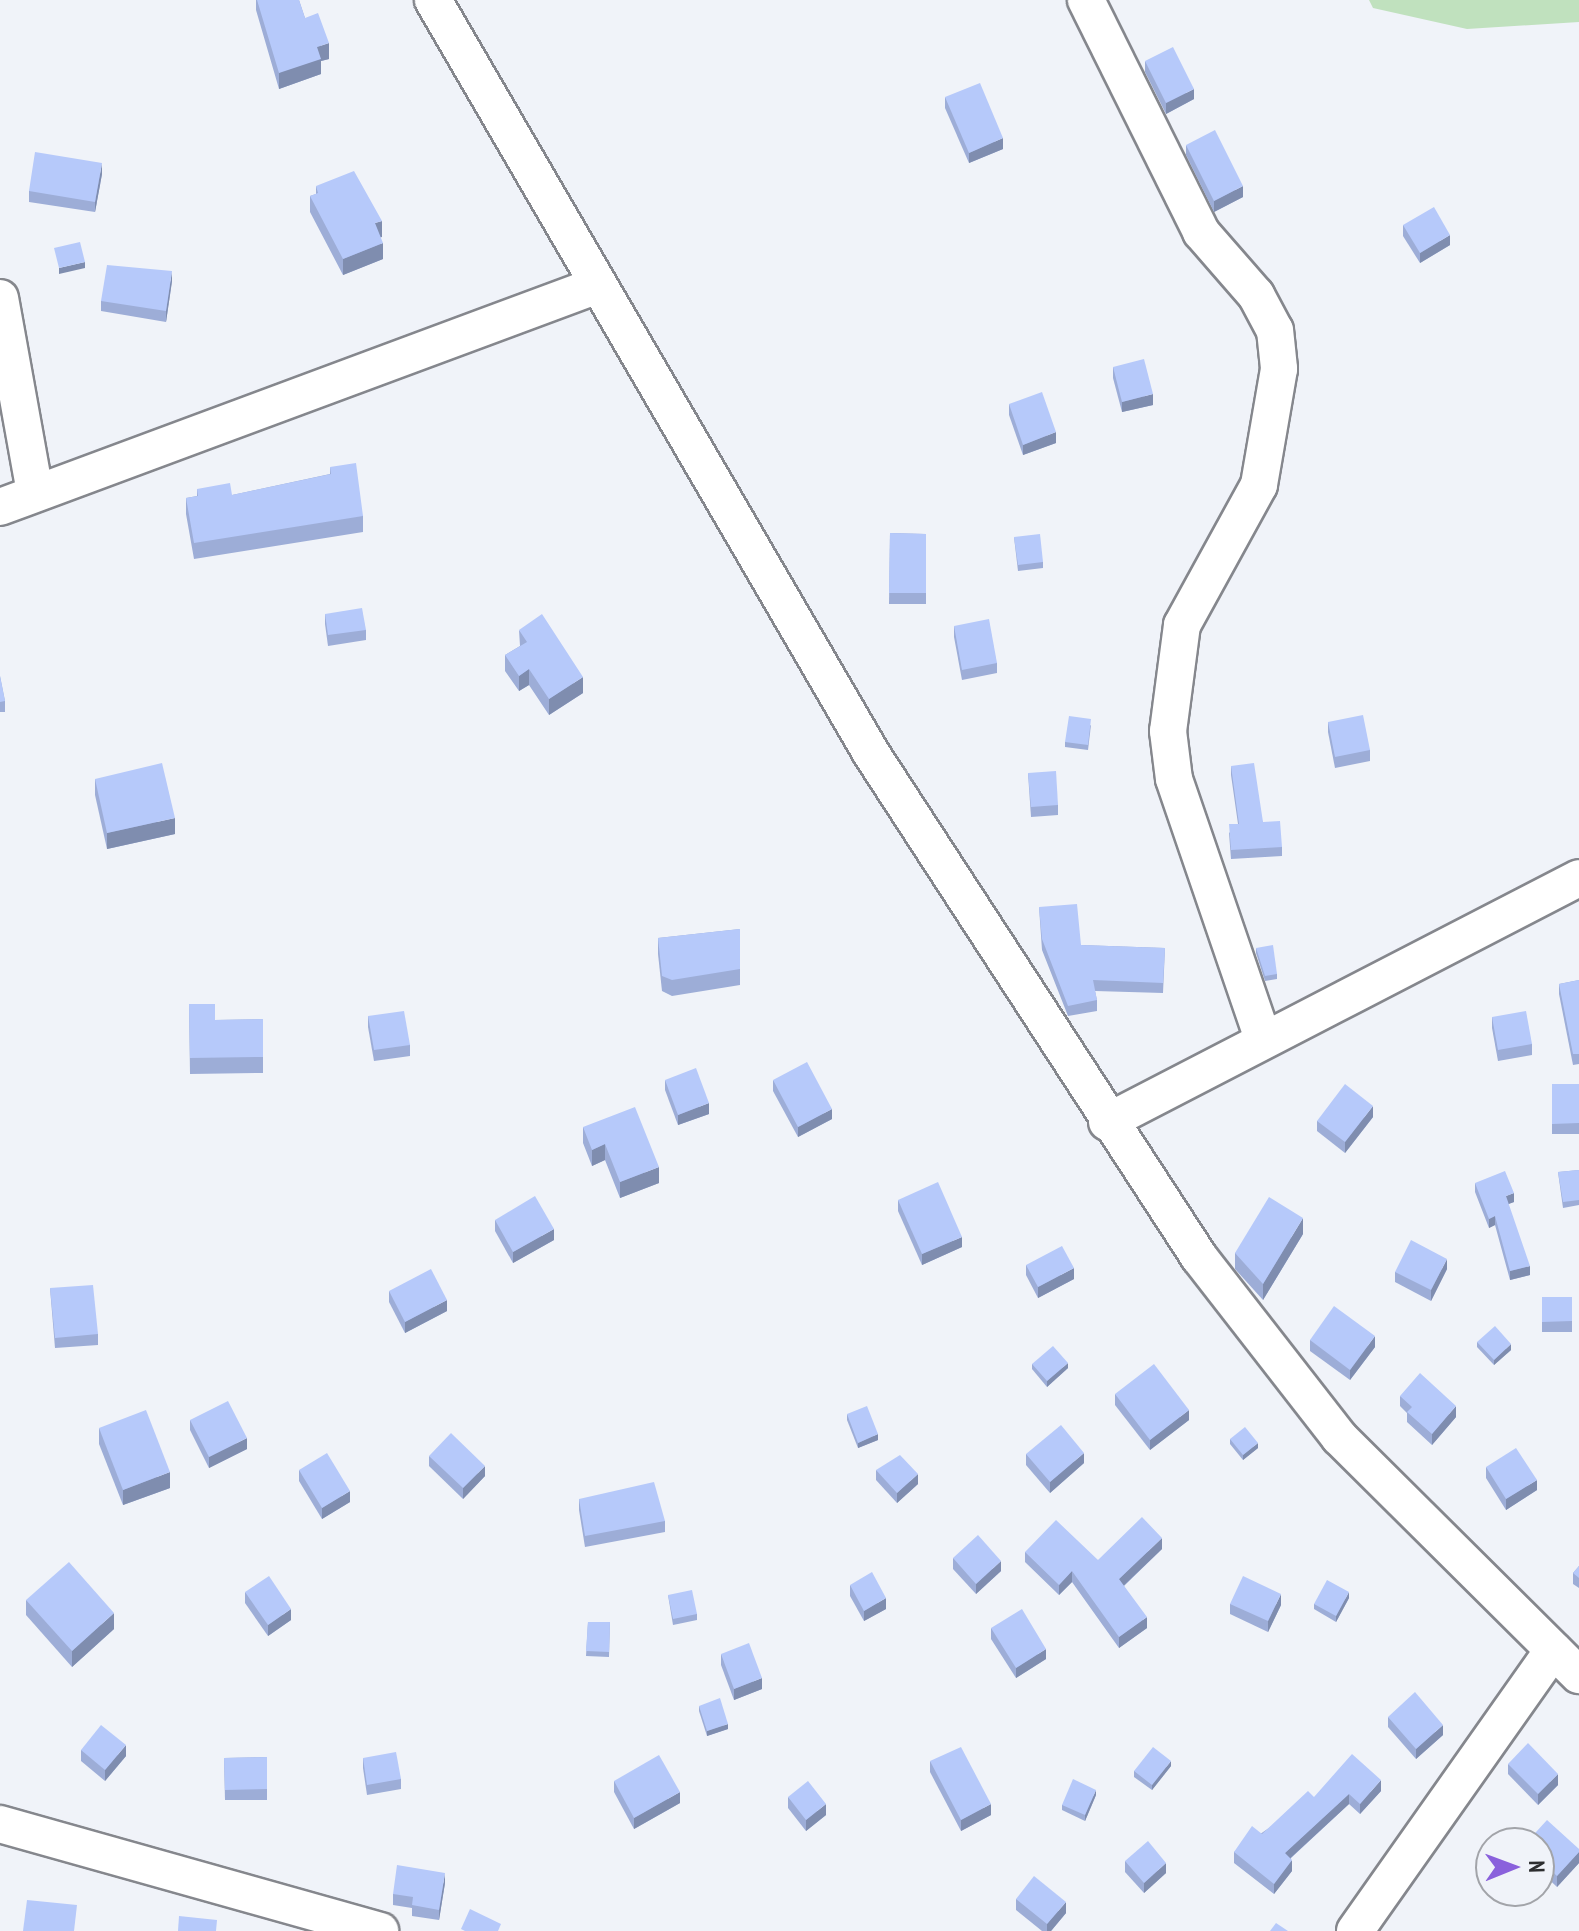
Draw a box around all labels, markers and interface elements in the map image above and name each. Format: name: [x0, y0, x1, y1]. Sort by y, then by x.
north arrow: [1475, 1827, 1555, 1907]
text: N: [1523, 1860, 1551, 1873]

